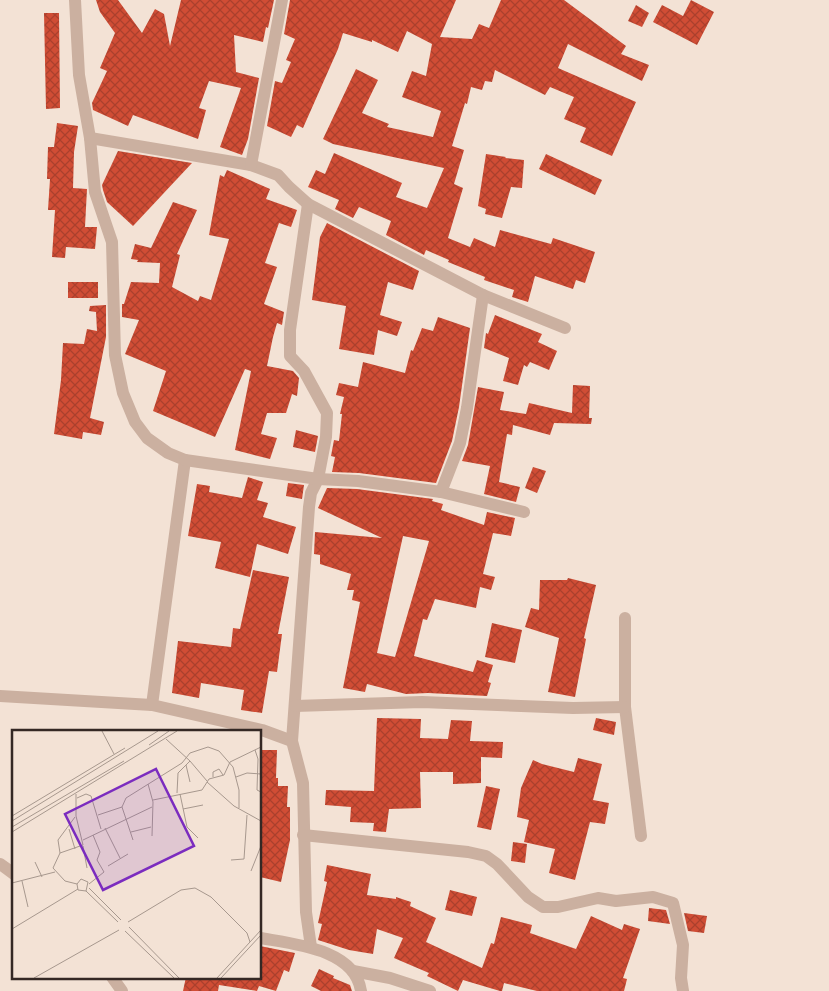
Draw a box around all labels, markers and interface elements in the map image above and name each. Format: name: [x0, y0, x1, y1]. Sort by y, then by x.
inset map: [12, 730, 261, 978]

